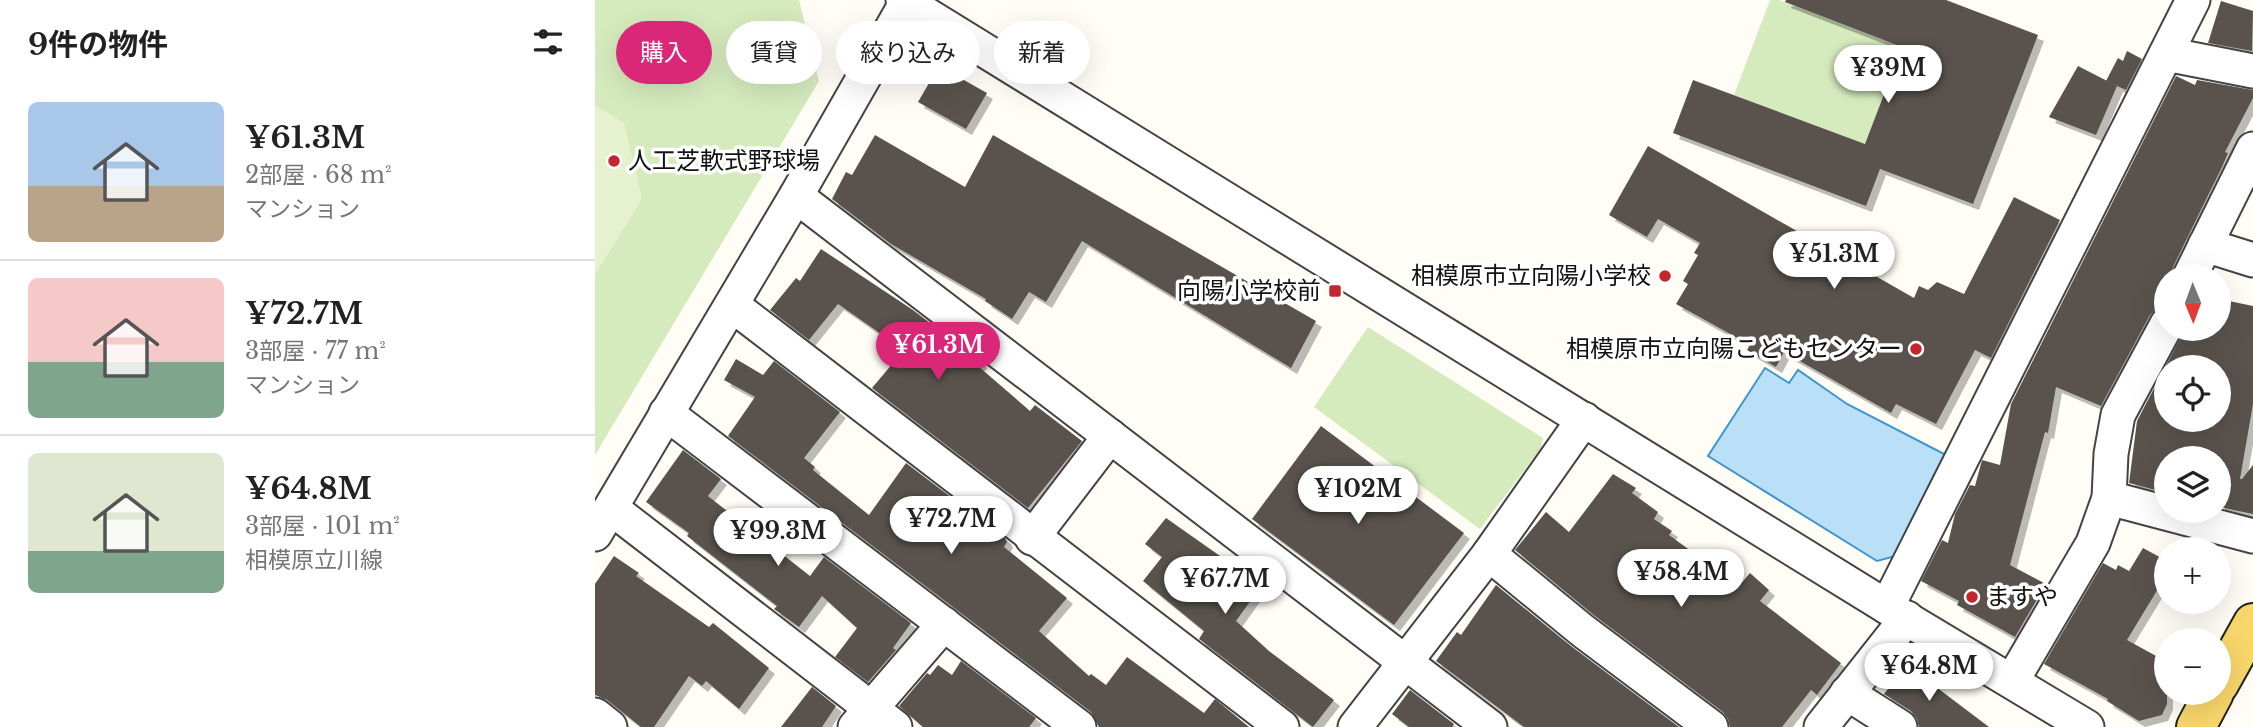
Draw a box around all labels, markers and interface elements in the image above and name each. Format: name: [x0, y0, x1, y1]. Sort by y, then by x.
chip: 購入: [616, 21, 712, 84]
chip: 賃貸: [726, 21, 822, 84]
chip: 絞り込み: [836, 21, 980, 84]
chip: 新着: [994, 21, 1090, 84]
icon: filters: [529, 23, 567, 61]
text: 9件の物件: [28, 26, 168, 63]
pin: ¥39M: [1847, 46, 1929, 105]
text: ¥39M: [1850, 54, 1926, 82]
text: ¥61.3M: [245, 119, 365, 156]
icon: home: [84, 130, 168, 214]
place label: 人工芝軟式野球場: [628, 146, 820, 175]
marker: 人工芝軟式野球場: [606, 153, 622, 169]
text: 2部屋 · 68 m²: [245, 161, 392, 189]
text: マンション: [245, 195, 360, 223]
pin: ¥51.3M: [1777, 232, 1891, 291]
text: ¥51.3M: [1789, 240, 1879, 268]
place label: 相模原市立向陽小学校: [1411, 261, 1651, 290]
north arrow: [2154, 264, 2231, 341]
map controls: [2154, 264, 2231, 705]
marker: 相模原市立向陽小学校: [1657, 268, 1673, 284]
place label: 向陽小学校前: [1177, 276, 1321, 305]
marker: 向陽小学校前: [1327, 283, 1343, 299]
text: ¥72.7M: [245, 295, 363, 332]
icon: home: [84, 306, 168, 390]
pin: ¥61.3M: [881, 322, 995, 382]
text: ¥61.3M: [892, 331, 984, 359]
place label: 相模原市立向陽こどもセンター: [1566, 334, 1902, 363]
text: 3部屋 · 77 m²: [245, 337, 386, 365]
marker: 相模原市立向陽こどもセンター: [1908, 341, 1924, 357]
button: locate: [2154, 355, 2231, 432]
text: マンション: [245, 371, 360, 399]
button: layers: [2154, 446, 2231, 523]
pin: ¥102M: [1309, 466, 1407, 526]
text: ¥64.8M: [245, 470, 372, 507]
text: ¥102M: [1314, 475, 1402, 503]
icon: home: [84, 481, 168, 565]
pin: ¥72.7M: [894, 496, 1008, 556]
text: ¥72.7M: [906, 505, 996, 533]
pin: ¥99.3M: [721, 508, 835, 568]
text: 3部屋 · 101 m²: [245, 512, 400, 540]
text: ¥99.3M: [730, 517, 826, 545]
button: +: [2154, 537, 2231, 614]
text: 相模原立川線: [245, 546, 383, 574]
pin: ¥58.4M: [1624, 550, 1738, 609]
pin: ¥67.7M: [1168, 556, 1282, 616]
text: ¥58.4M: [1633, 558, 1729, 586]
text: ¥67.7M: [1180, 565, 1270, 593]
place label: ますや: [1986, 582, 2058, 611]
marker: ますや: [1964, 589, 1980, 605]
button: −: [2154, 628, 2231, 705]
pin: ¥64.8M: [1872, 644, 1986, 703]
text: ¥64.8M: [1880, 652, 1978, 680]

